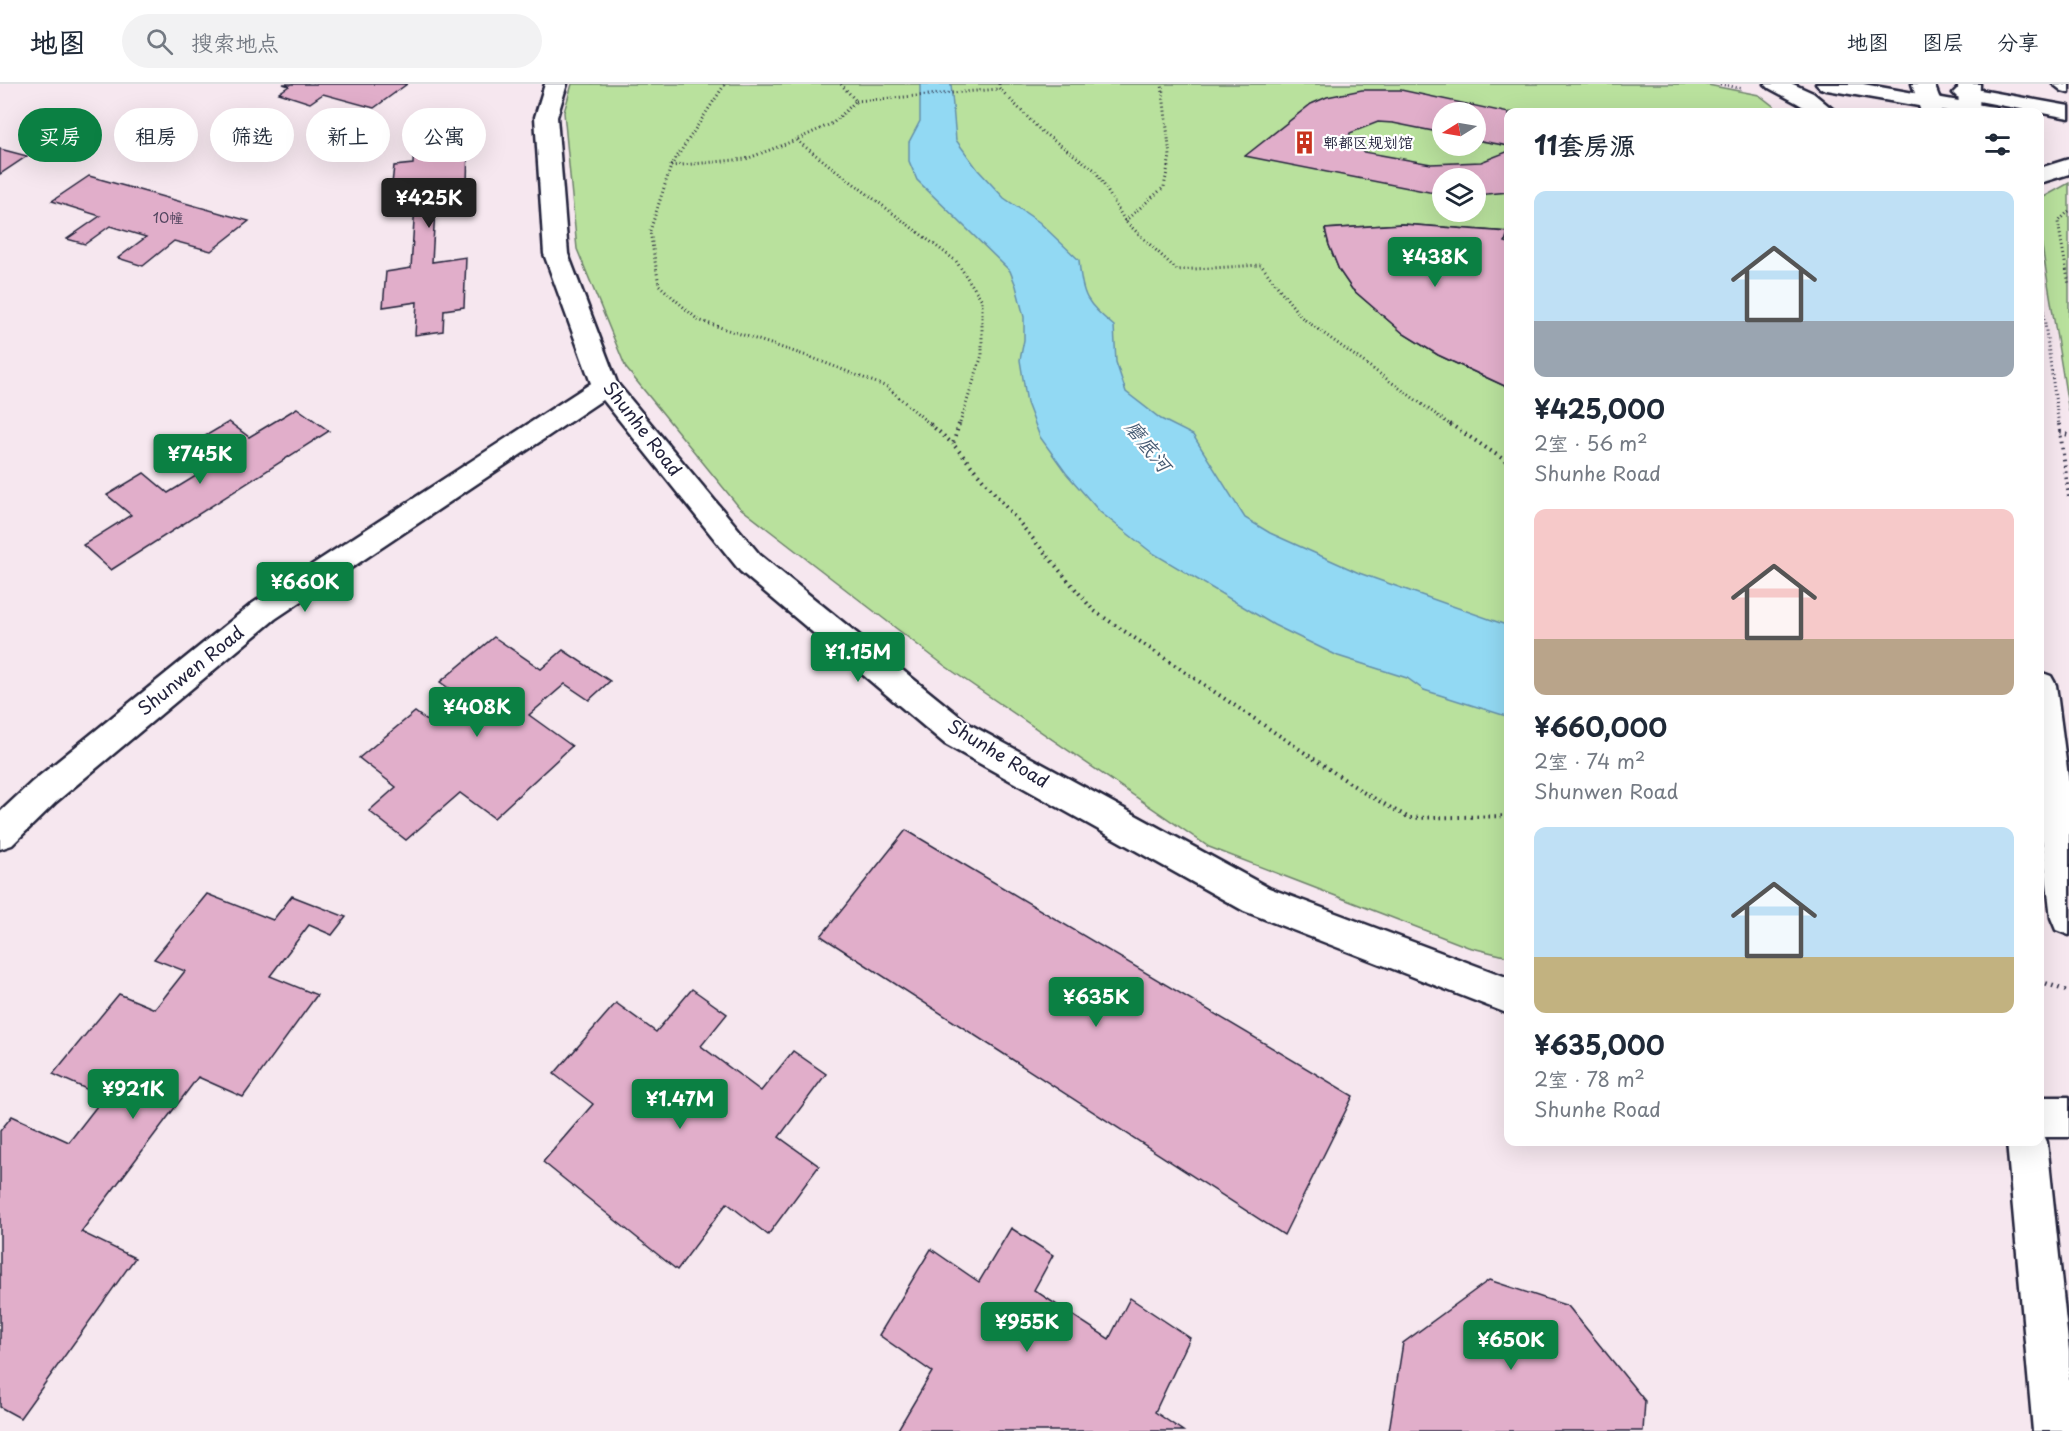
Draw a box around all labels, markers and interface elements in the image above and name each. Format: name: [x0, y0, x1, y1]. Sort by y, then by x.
search box: [122, 14, 542, 68]
text: 地图: [30, 20, 86, 63]
icon: search: [143, 25, 176, 58]
text: 搜索地点: [191, 25, 279, 58]
text: 地图: [1847, 25, 1889, 57]
text: 图层: [1922, 25, 1964, 57]
text: 分享: [1997, 25, 2039, 57]
north arrow: [1432, 102, 1486, 156]
map controls: [1432, 102, 1486, 222]
chip: 买房: [18, 108, 102, 162]
chip: 租房: [114, 108, 198, 162]
chip: 筛选: [210, 108, 294, 162]
chip: 新上: [306, 108, 390, 162]
chip: 公寓: [402, 108, 486, 162]
text: 11套房源: [1534, 125, 1636, 164]
icon: filters: [1981, 128, 2014, 161]
building icon: 郫都区规划馆: [1292, 130, 1318, 156]
place label: 郫都区规划馆: [1323, 130, 1413, 153]
button: layers: [1432, 168, 1486, 222]
pin: ¥425K: [387, 178, 471, 229]
text: ¥425K: [395, 182, 463, 212]
house number: 10幢: [153, 207, 183, 228]
icon: home: [1720, 230, 1828, 338]
pin: ¥438K: [1393, 237, 1477, 288]
text: ¥438K: [1402, 241, 1468, 271]
street label: Shunhe Road: [597, 375, 689, 481]
text: ¥425,000: [1534, 389, 1665, 428]
water label: 磨底河: [1118, 413, 1181, 480]
text: 2室 · 56 m²: [1534, 428, 1648, 458]
pin: ¥745K: [158, 434, 242, 485]
text: ¥745K: [168, 438, 232, 468]
text: Shunhe Road: [1534, 458, 1661, 488]
icon: home: [1720, 548, 1828, 656]
pin: ¥660K: [263, 562, 347, 613]
text: ¥660K: [271, 566, 339, 596]
street label: Shunwen Road: [131, 618, 249, 721]
pin: ¥1.15M: [809, 632, 907, 683]
text: ¥1.15M: [825, 636, 891, 666]
pin: ¥408K: [435, 687, 519, 738]
text: ¥408K: [443, 691, 511, 721]
text: ¥660,000: [1534, 707, 1667, 746]
street label: Shunhe Road: [943, 712, 1055, 794]
text: 2室 · 74 m²: [1534, 746, 1645, 776]
text: Shunwen Road: [1534, 776, 1678, 806]
icon: home: [1720, 866, 1828, 974]
pin: ¥635K: [1054, 977, 1138, 1028]
text: ¥635K: [1063, 981, 1129, 1011]
text: ¥635,000: [1534, 1025, 1665, 1064]
text: 2室 · 78 m²: [1534, 1064, 1645, 1094]
pin: ¥921K: [91, 1069, 175, 1120]
text: ¥921K: [102, 1073, 164, 1103]
pin: ¥1.47M: [631, 1079, 729, 1130]
text: ¥1.47M: [646, 1083, 714, 1113]
text: Shunhe Road: [1534, 1094, 1661, 1124]
pin: ¥955K: [985, 1302, 1069, 1353]
text: ¥955K: [995, 1306, 1059, 1336]
pin: ¥650K: [1469, 1320, 1553, 1371]
text: ¥650K: [1477, 1324, 1545, 1354]

